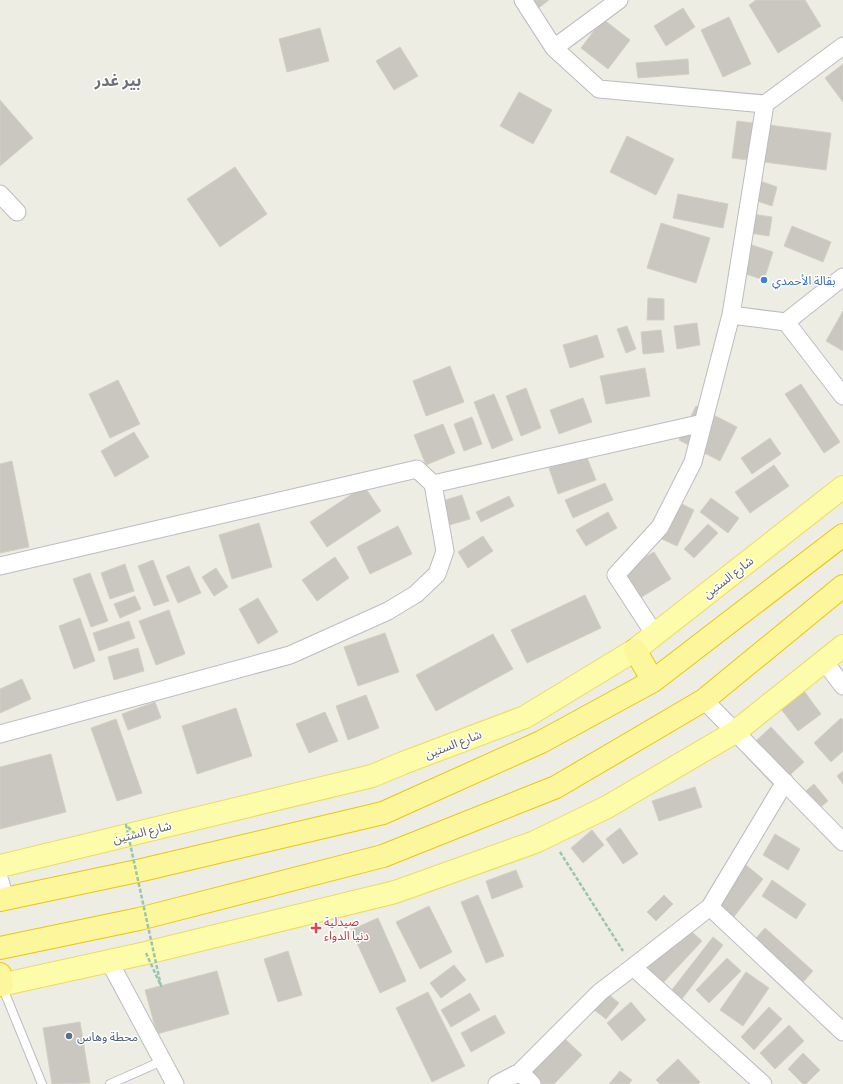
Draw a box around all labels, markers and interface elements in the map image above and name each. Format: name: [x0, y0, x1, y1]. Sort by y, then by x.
district label: بير غدر: [94, 70, 141, 90]
place label: بقالة الأحمدي: [772, 273, 836, 290]
marker: بقالة الأحمدي: [759, 275, 769, 285]
street label: شارع الستين: [700, 553, 757, 603]
street label: شارع الستين: [422, 726, 484, 764]
street label: شارع الستين: [111, 817, 173, 848]
place label: صيدلية دنيا الدواء: [324, 914, 369, 943]
marker: صيدلية دنيا الدواء: [311, 923, 321, 933]
place label: محطة وهاس: [77, 1029, 138, 1044]
marker: محطة وهاس: [64, 1031, 74, 1041]

